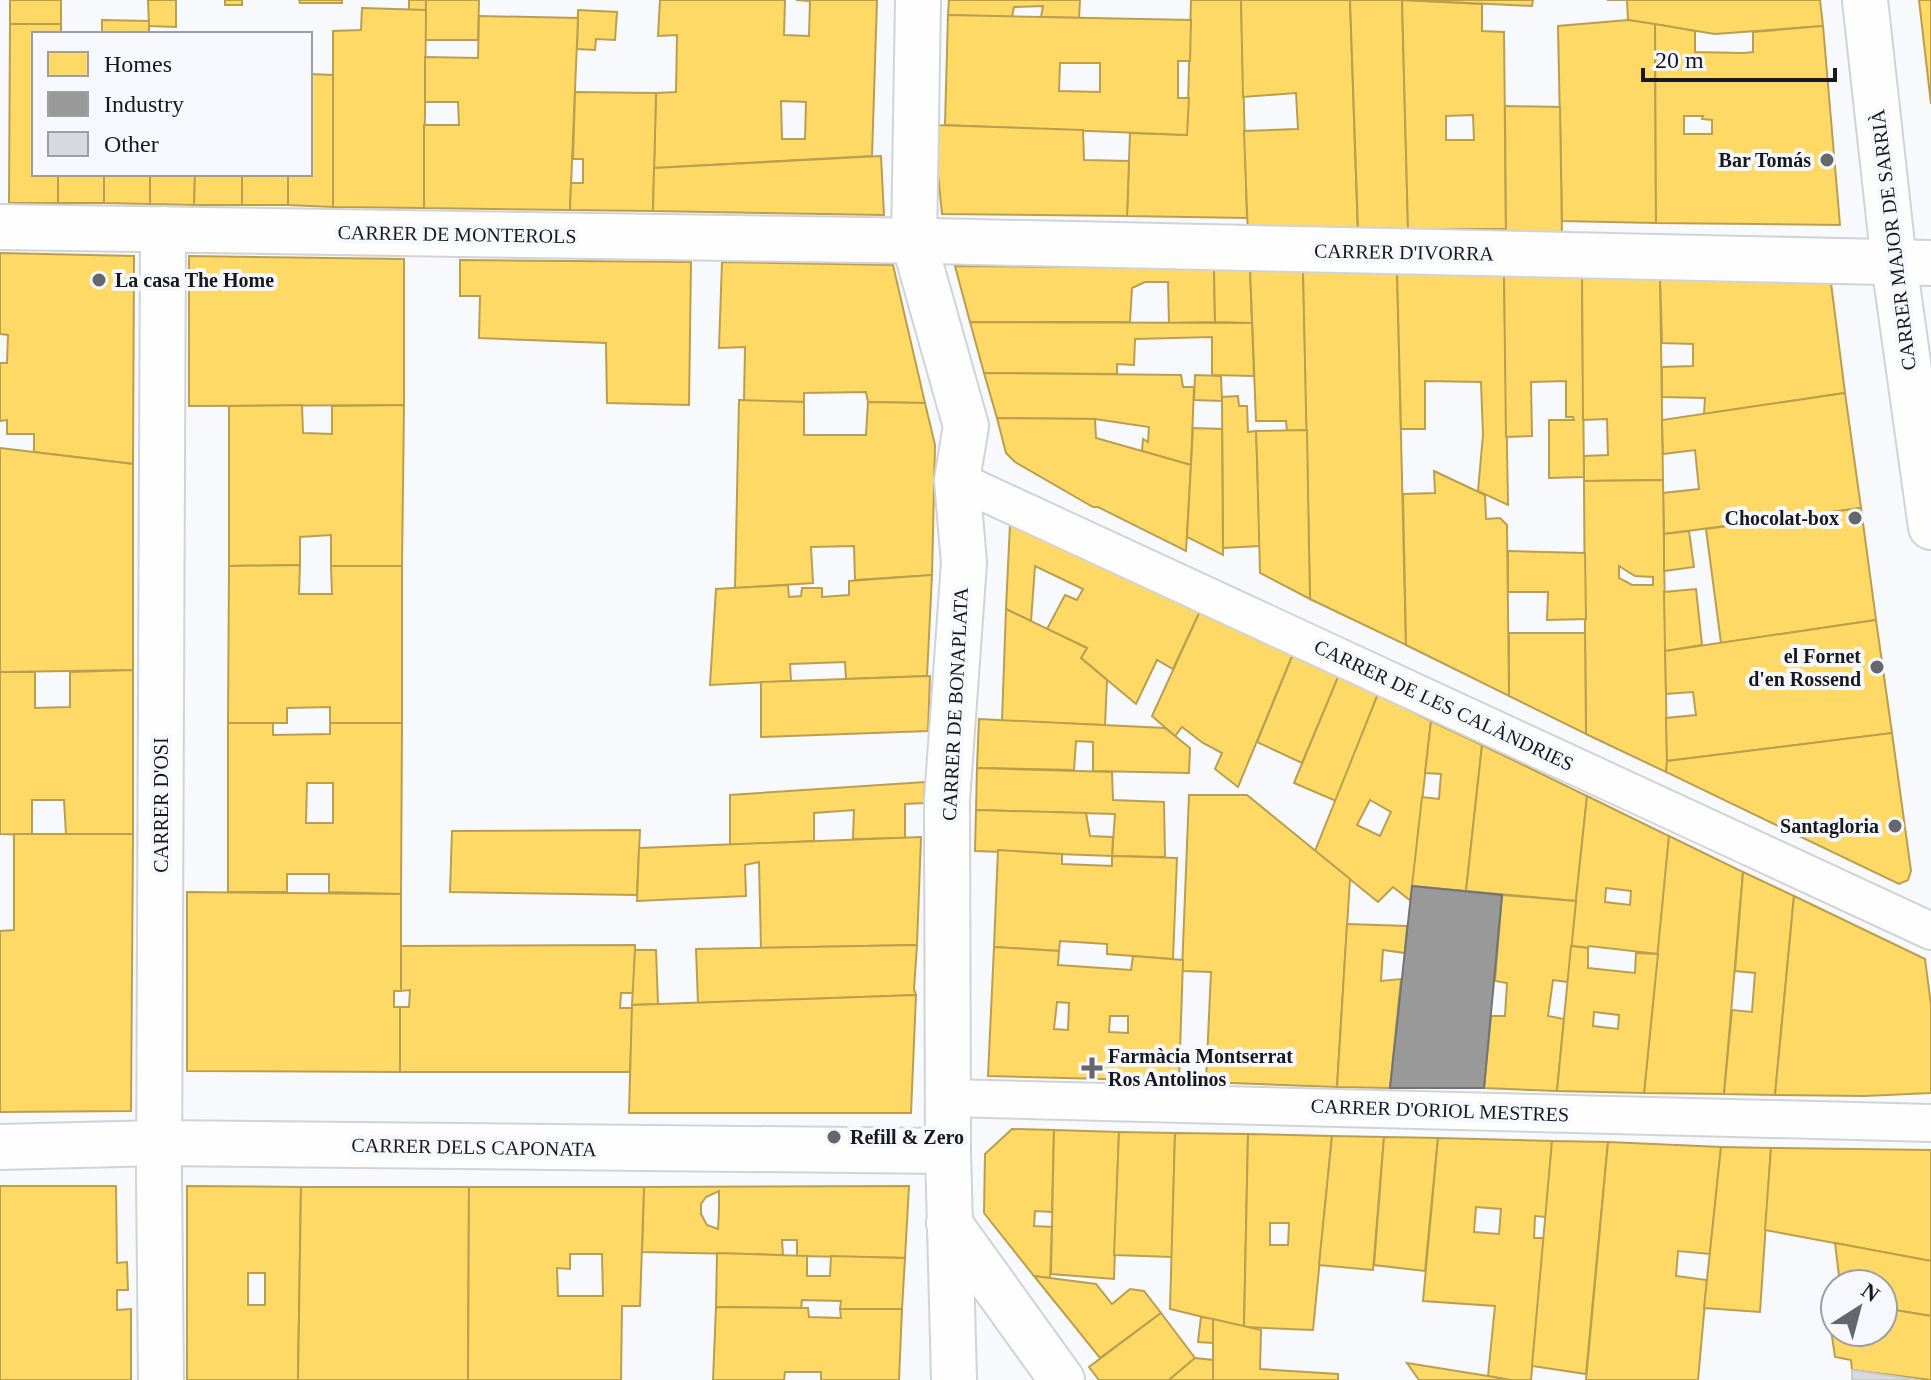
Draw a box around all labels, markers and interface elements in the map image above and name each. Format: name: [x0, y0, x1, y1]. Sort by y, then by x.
legend: [32, 32, 312, 176]
scale bar: [1643, 32, 1835, 82]
text: 20 m: [1655, 47, 1704, 73]
text: Homes: [104, 51, 172, 77]
text: Industry: [104, 91, 184, 117]
street label: CARRER MAJOR DE SARRIÀ: [1866, 108, 1920, 372]
text: Other: [104, 131, 159, 157]
place label: Bar Tomás: [1719, 149, 1811, 171]
marker: Bar Tomás: [1818, 151, 1836, 169]
street label: CARRER DE MONTEROLS: [337, 221, 577, 247]
street label: CARRER D'IVORRA: [1314, 239, 1495, 265]
place label: La casa The Home: [115, 269, 274, 291]
marker: La casa The Home: [90, 271, 108, 289]
place label: Chocolat-box: [1725, 507, 1839, 529]
marker: Chocolat-box: [1846, 509, 1864, 527]
street label: CARRER DE BONAPLATA: [938, 586, 972, 821]
street label: CARRER DE LES CALÀNDRIES: [1311, 635, 1577, 775]
place label: el Fornet d'en Rossend: [1748, 645, 1861, 690]
marker: el Fornet d'en Rossend: [1868, 658, 1886, 676]
street label: CARRER D'OSI: [150, 737, 172, 873]
place label: Santagloria: [1780, 815, 1879, 838]
marker: Santagloria: [1886, 817, 1904, 835]
place label: Farmàcia Montserrat Ros Antolinos: [1108, 1045, 1293, 1090]
marker: Farmàcia Montserrat Ros Antolinos: [1083, 1059, 1101, 1077]
street label: CARRER D'ORIOL MESTRES: [1310, 1094, 1570, 1126]
place label: Refill & Zero: [850, 1126, 964, 1148]
marker: Refill & Zero: [825, 1128, 843, 1146]
street label: CARRER DELS CAPONATA: [351, 1134, 597, 1160]
north arrow: [1819, 1268, 1899, 1348]
text: N: [1857, 1277, 1884, 1307]

